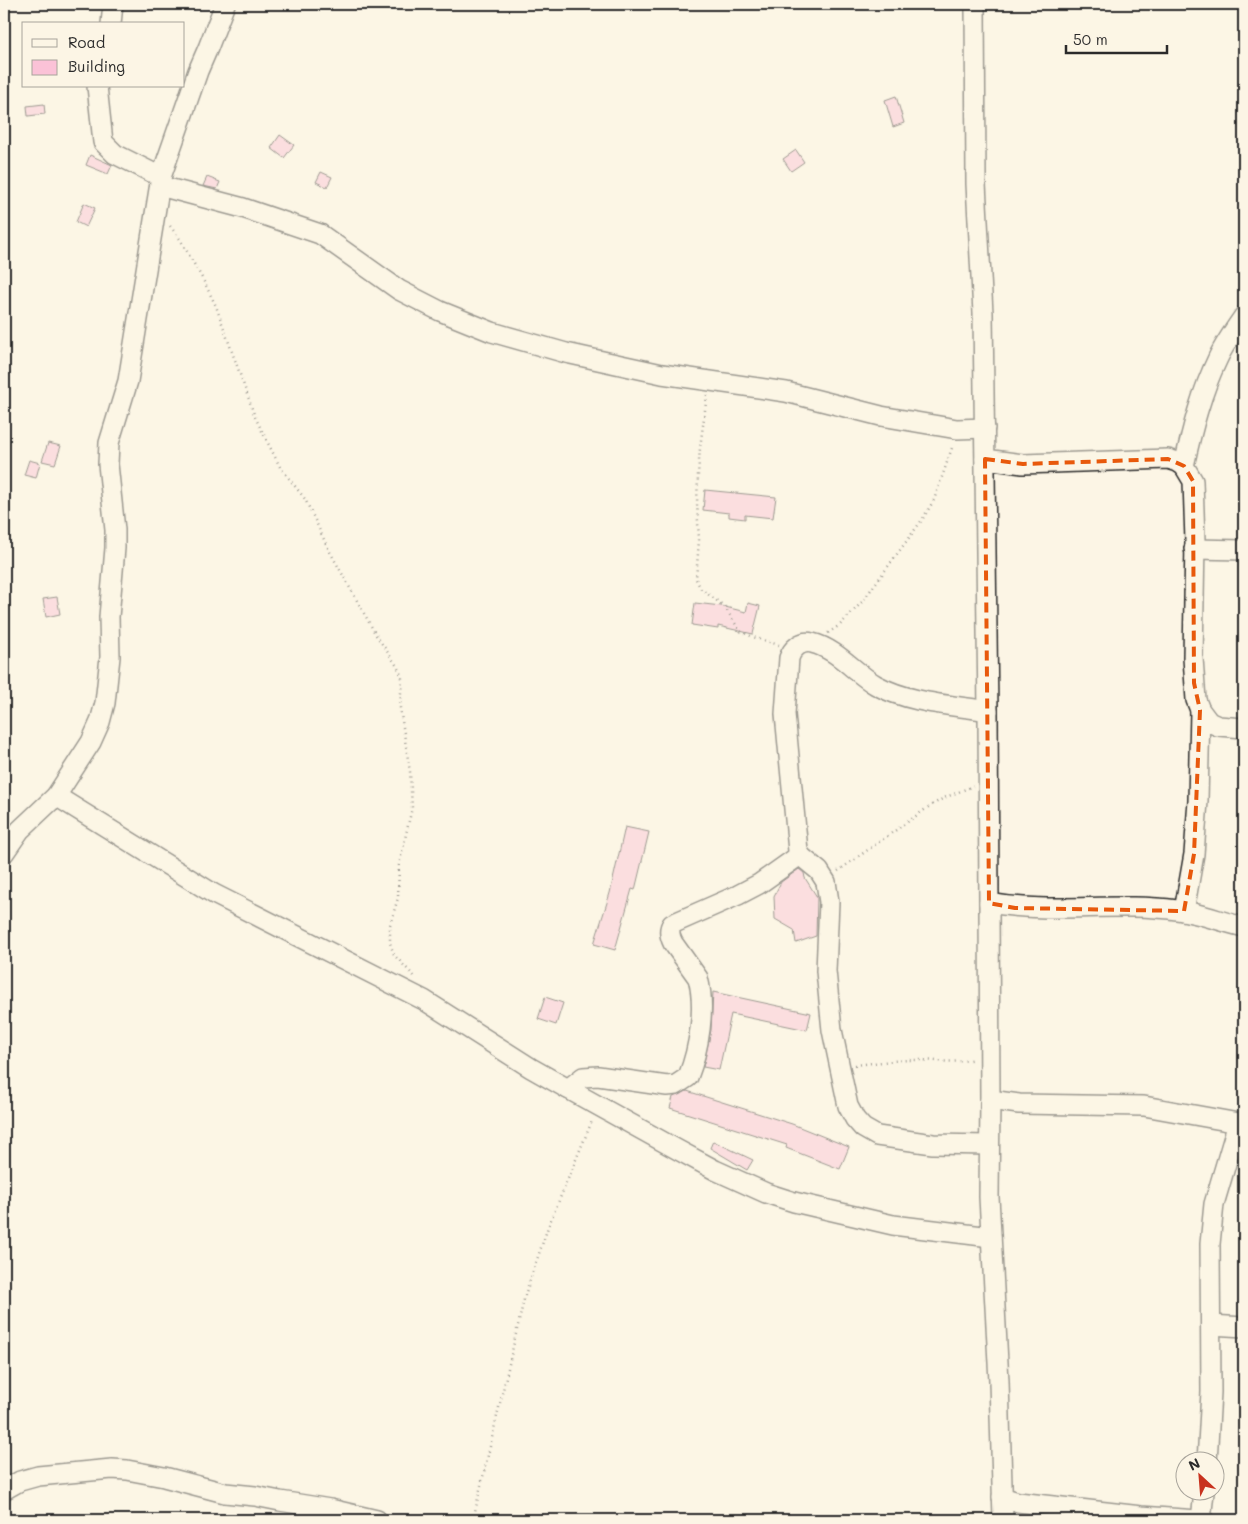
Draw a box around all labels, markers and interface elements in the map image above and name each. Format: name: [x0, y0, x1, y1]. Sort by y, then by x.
legend: [22, 22, 185, 88]
scale bar: [1066, 22, 1167, 54]
text: 50 m: [1073, 29, 1108, 49]
text: Road: [68, 32, 105, 52]
text: Building: [68, 56, 125, 76]
north arrow: [1176, 1452, 1226, 1502]
text: N: [1185, 1453, 1203, 1475]

